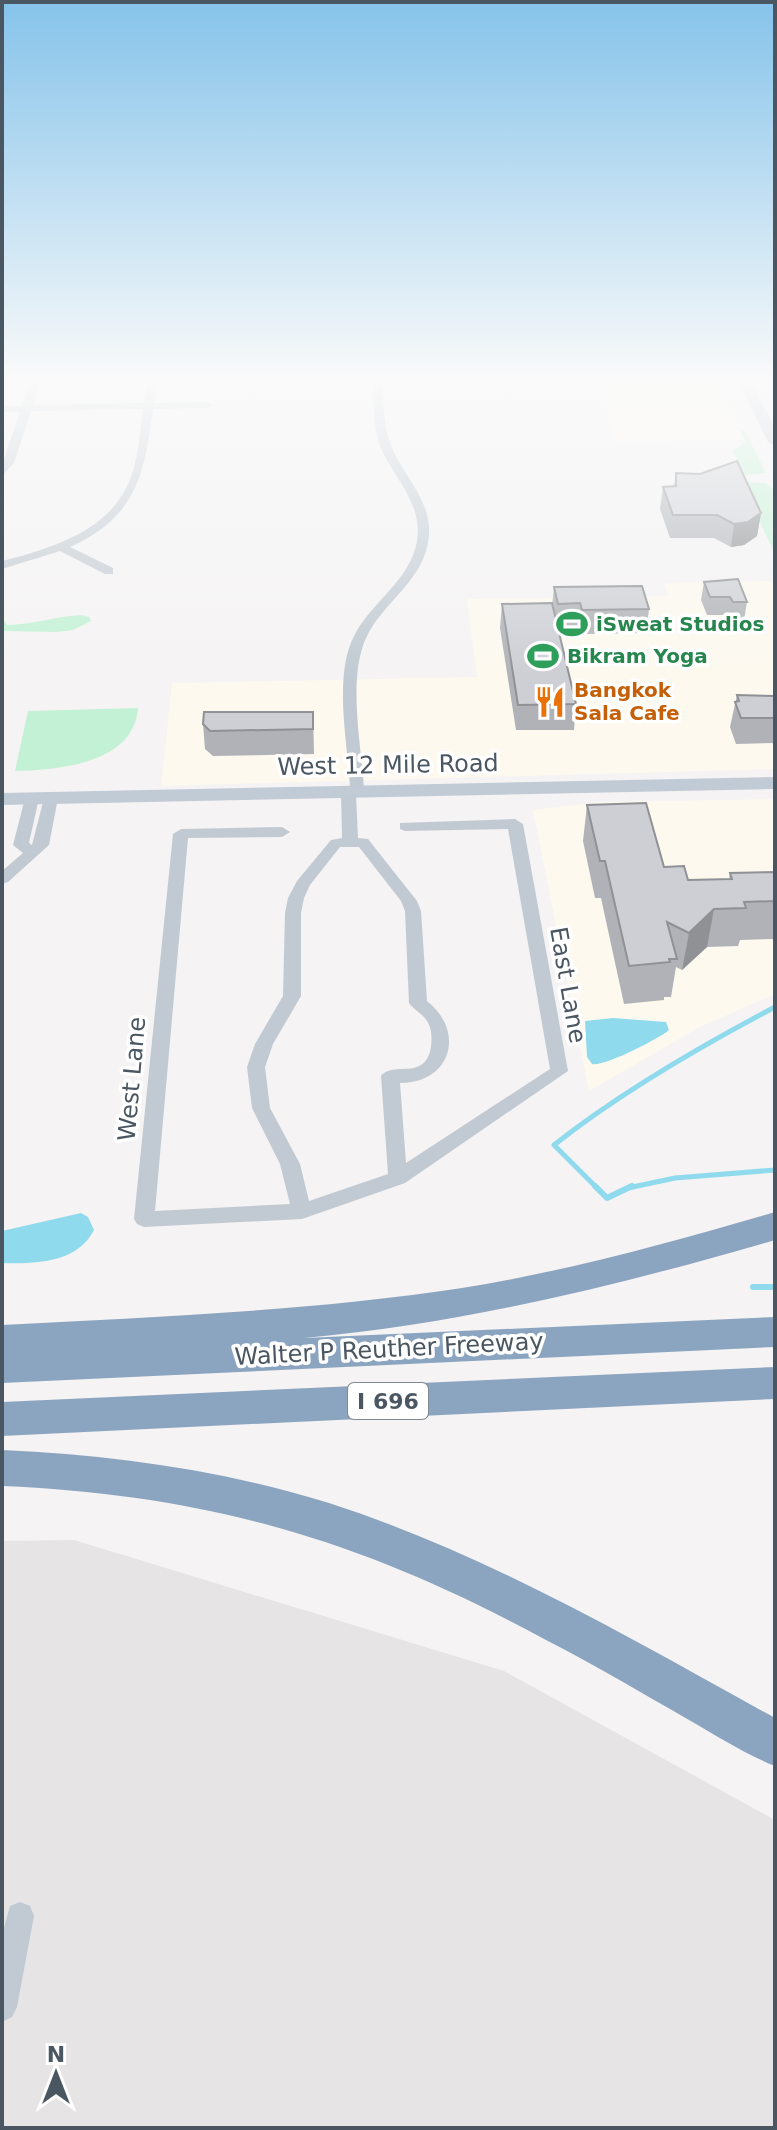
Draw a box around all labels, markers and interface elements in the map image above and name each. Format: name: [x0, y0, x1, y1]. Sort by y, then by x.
sports icon: iSweat Studios: [555, 607, 589, 641]
place label: iSweat Studios: [596, 612, 764, 636]
sports icon: Bikram Yoga: [526, 639, 560, 673]
place label: Bikram Yoga: [567, 644, 708, 668]
place label: Bangkok Sala Cafe: [574, 678, 680, 725]
restaurant icon: Bangkok Sala Cafe: [533, 685, 567, 719]
street label: West 12 Mile Road: [277, 749, 499, 781]
street label: East Lane: [544, 925, 592, 1045]
street label: West Lane: [113, 1016, 151, 1142]
street label: Walter P Reuther Freeway: [234, 1327, 544, 1371]
road number: I 696: [348, 1383, 428, 1419]
north arrow: [16, 2034, 96, 2114]
text: N: [47, 2042, 65, 2067]

